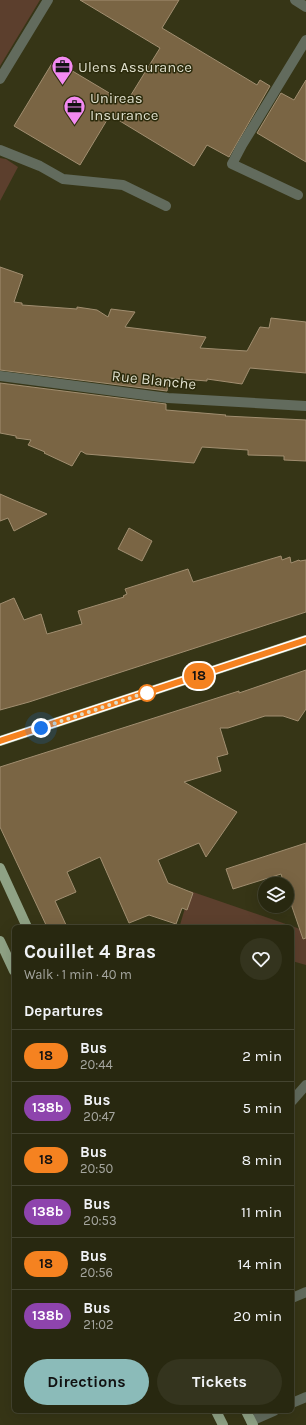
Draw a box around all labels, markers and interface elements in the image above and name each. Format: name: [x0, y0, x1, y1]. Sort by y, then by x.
office icon: Ulens Assurance: [50, 54, 76, 87]
place label: Ulens Assurance: [78, 58, 192, 76]
place label: Unireas Insurance: [90, 89, 158, 124]
office icon: Unireas Insurance: [62, 94, 88, 127]
street label: Rue Blanche: [111, 367, 197, 393]
line badge: 18: [181, 663, 217, 689]
text: 18: [192, 667, 206, 684]
unlabelled marker: [138, 684, 156, 702]
your location: [31, 718, 51, 738]
map controls: [258, 877, 294, 913]
button: layers: [258, 877, 294, 913]
button: heart: [240, 938, 282, 980]
text: Couillet 4 Bras: [24, 941, 156, 963]
text: Walk · 1 min · 40 m: [24, 967, 132, 982]
text: Departures: [24, 1002, 103, 1020]
text: Bus: [80, 1039, 107, 1057]
text: 18: [39, 1047, 53, 1064]
text: 2 min: [242, 1047, 282, 1065]
text: 20:44: [80, 1057, 113, 1072]
text: Bus: [83, 1091, 110, 1109]
text: 138b: [32, 1099, 63, 1116]
text: 5 min: [242, 1099, 282, 1117]
text: 20:47: [83, 1109, 115, 1124]
text: Bus: [80, 1143, 107, 1161]
text: 18: [39, 1151, 53, 1168]
text: 8 min: [242, 1151, 282, 1169]
text: 20:50: [80, 1161, 113, 1176]
text: Bus: [83, 1195, 110, 1213]
text: 138b: [32, 1203, 63, 1220]
text: 11 min: [241, 1203, 282, 1221]
text: 20:53: [83, 1213, 117, 1228]
text: Bus: [80, 1247, 107, 1265]
text: 18: [39, 1255, 53, 1272]
text: 14 min: [238, 1255, 282, 1273]
text: 20:56: [80, 1265, 113, 1280]
text: Bus: [83, 1299, 110, 1317]
text: 138b: [32, 1307, 63, 1324]
text: 20 min: [233, 1307, 282, 1325]
text: 21:02: [83, 1317, 113, 1332]
button: Directions: [24, 1359, 149, 1405]
button: Tickets: [157, 1359, 282, 1405]

